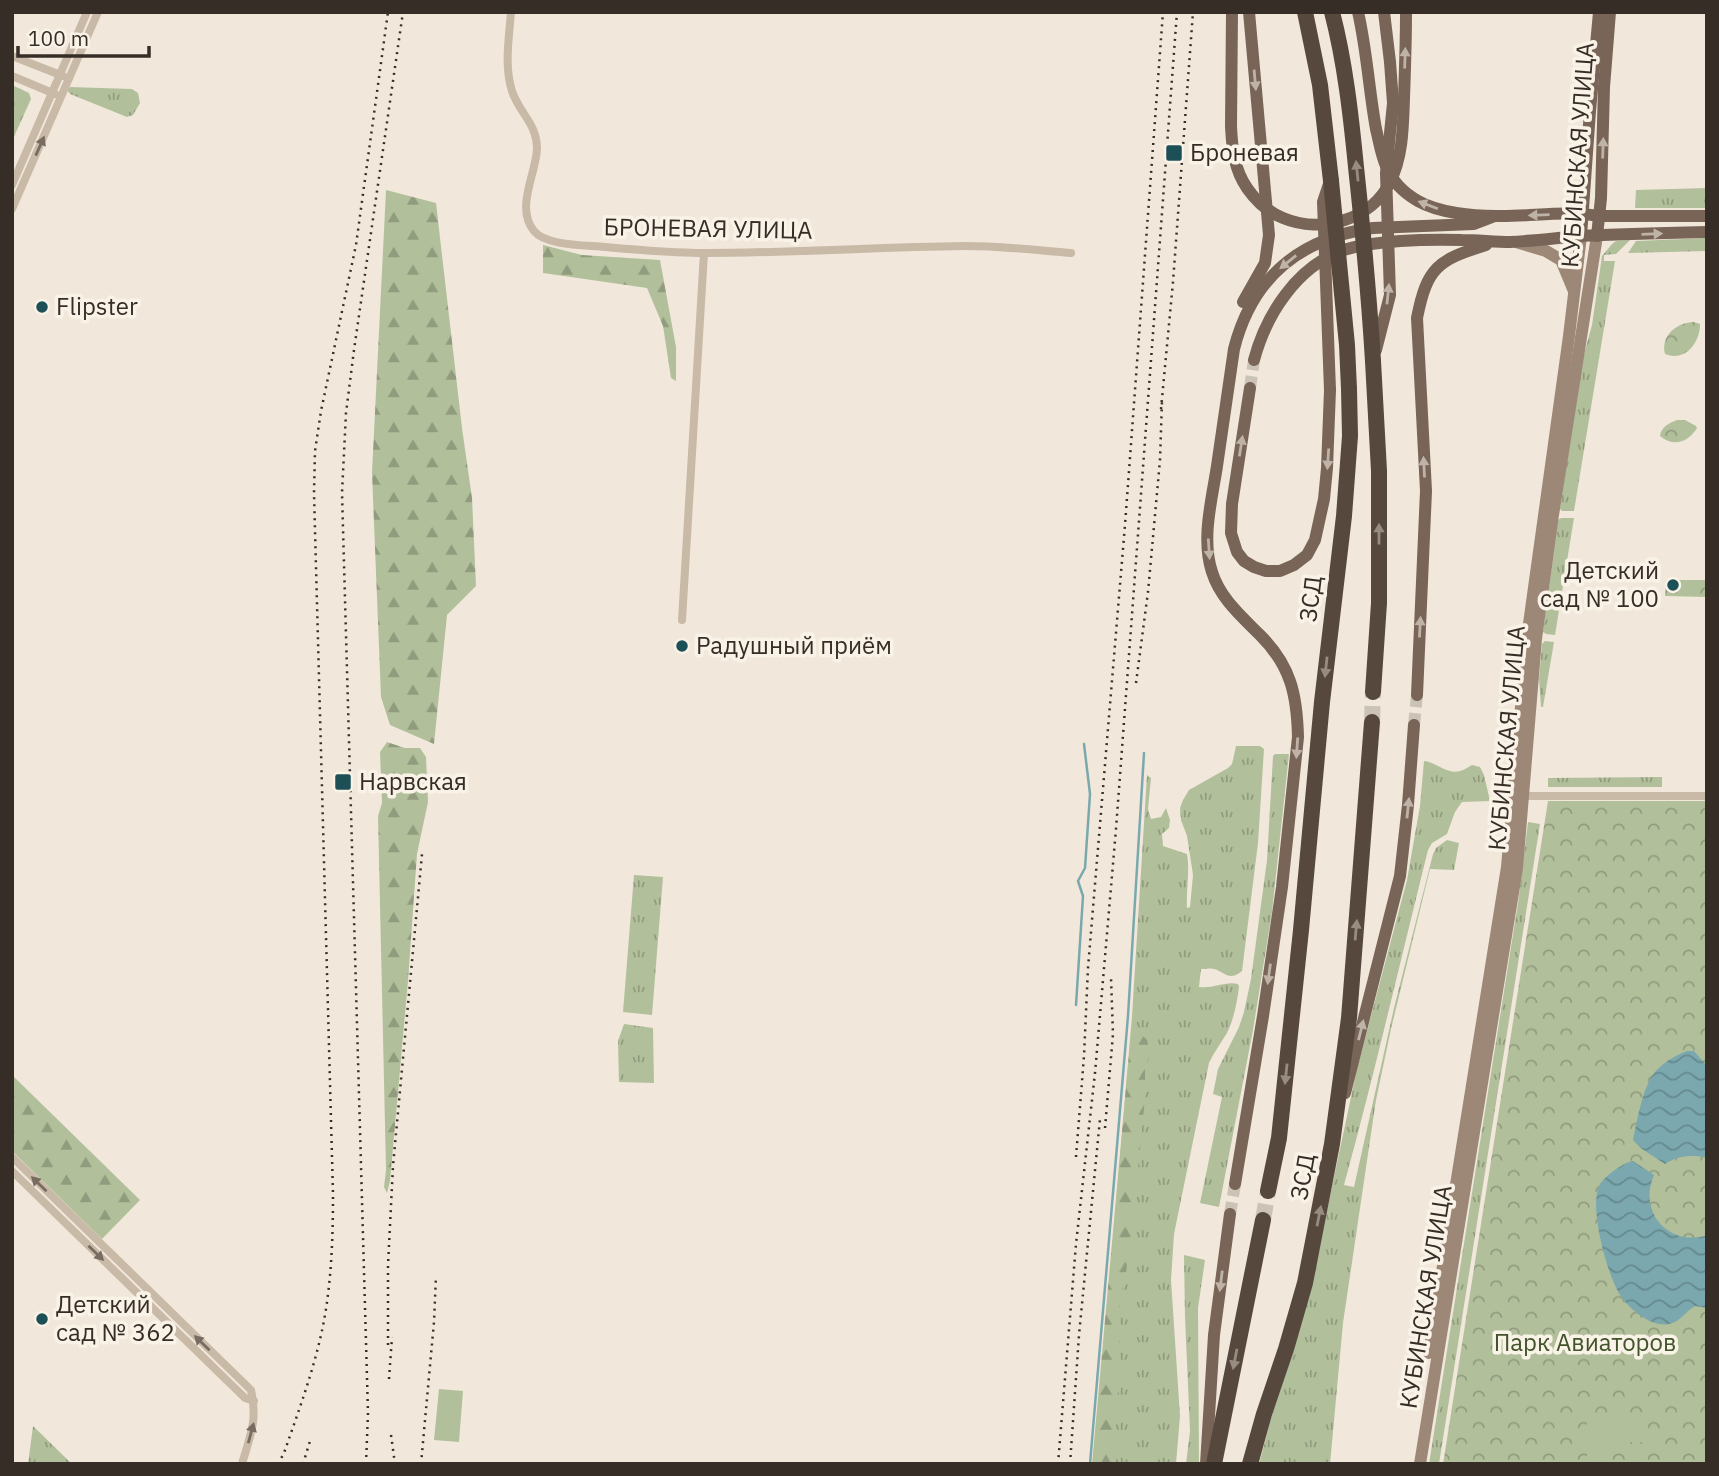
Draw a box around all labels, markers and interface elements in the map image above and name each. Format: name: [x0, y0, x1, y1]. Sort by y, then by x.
scale bar: [18, 14, 149, 58]
text: 100 m: [28, 24, 89, 52]
street label: КУБИНСКАЯ УЛИЦА: [1553, 41, 1601, 269]
one-way arrow: [1400, 47, 1411, 69]
one-way arrow: [1250, 69, 1261, 91]
one-way arrow: [34, 135, 45, 156]
place label: Броневая: [1190, 136, 1299, 168]
one-way arrow: [1597, 137, 1608, 159]
marker: Броневая: [1164, 143, 1184, 163]
one-way arrow: [1351, 160, 1362, 182]
one-way arrow: [1418, 200, 1439, 211]
one-way arrow: [1528, 209, 1550, 220]
street label: БРОНЕВАЯ УЛИЦА: [603, 210, 813, 246]
one-way arrow: [1641, 228, 1663, 239]
one-way arrow: [1280, 254, 1298, 269]
one-way arrow: [1383, 283, 1394, 305]
place label: Flipster: [56, 290, 138, 322]
marker: Flipster: [34, 299, 50, 315]
one-way arrow: [1236, 435, 1247, 457]
one-way arrow: [1322, 448, 1333, 470]
one-way arrow: [1419, 456, 1430, 478]
one-way arrow: [1373, 523, 1385, 545]
one-way arrow: [1204, 538, 1215, 560]
place label: Детский сад № 100: [1540, 554, 1659, 614]
street label: ЗСД: [1291, 574, 1329, 624]
marker: Детский сад № 100: [1665, 577, 1681, 593]
one-way arrow: [1414, 616, 1425, 638]
street label: КУБИНСКАЯ УЛИЦА: [1480, 624, 1532, 852]
place label: Радушный приём: [696, 629, 892, 661]
marker: Радушный приём: [674, 638, 690, 654]
one-way arrow: [1320, 657, 1331, 679]
one-way arrow: [1291, 737, 1302, 759]
place label: Нарвская: [359, 765, 467, 797]
marker: Нарвская: [333, 772, 353, 792]
one-way arrow: [1402, 797, 1413, 819]
one-way arrow: [1351, 919, 1362, 941]
one-way arrow: [1264, 963, 1275, 985]
one-way arrow: [1356, 1019, 1367, 1041]
one-way arrow: [1280, 1063, 1291, 1085]
street label: ЗСД: [1282, 1151, 1322, 1203]
one-way arrow: [31, 1175, 48, 1192]
street label: КУБИНСКАЯ УЛИЦА: [1392, 1183, 1458, 1411]
one-way arrow: [1314, 1205, 1325, 1227]
one-way arrow: [87, 1244, 104, 1260]
one-way arrow: [1216, 1271, 1227, 1293]
place label: Детский сад № 362: [56, 1288, 175, 1348]
marker: Детский сад № 362: [34, 1311, 50, 1327]
park label: Парк Авиаторов: [1494, 1326, 1676, 1358]
one-way arrow: [194, 1334, 211, 1351]
one-way arrow: [1229, 1348, 1240, 1370]
one-way arrow: [246, 1422, 257, 1444]

